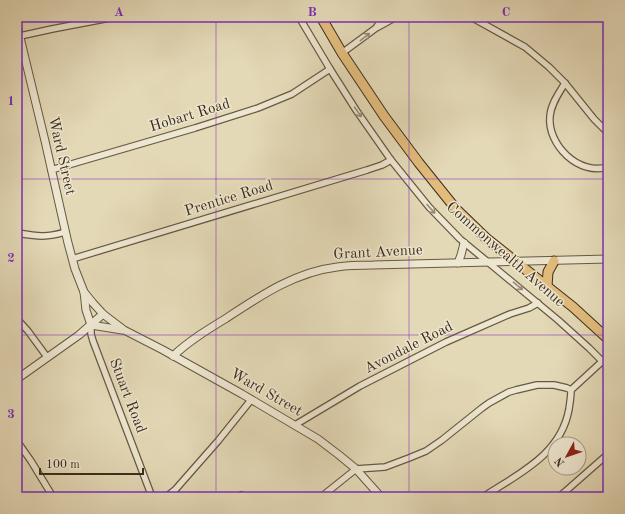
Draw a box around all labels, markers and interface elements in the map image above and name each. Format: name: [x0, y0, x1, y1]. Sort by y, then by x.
text: A: [114, 6, 124, 19]
text: B: [307, 6, 317, 19]
text: C: [502, 6, 510, 19]
one-way arrow: [359, 33, 370, 41]
text: 1: [7, 95, 15, 108]
street label: Hobart Road: [148, 97, 232, 135]
one-way arrow: [354, 107, 362, 118]
street label: Ward Street: [45, 115, 77, 197]
street label: Prentice Road: [183, 178, 275, 220]
street label: Commonwealth Avenue: [443, 200, 567, 310]
one-way arrow: [426, 204, 435, 214]
street label: Grant Avenue: [333, 243, 423, 263]
text: 2: [7, 252, 15, 265]
one-way arrow: [512, 282, 523, 291]
street label: Avondale Road: [362, 319, 456, 377]
street label: Stuart Road: [106, 356, 148, 436]
street label: Ward Street: [228, 366, 304, 420]
text: 3: [7, 408, 15, 421]
north arrow: [547, 436, 587, 476]
scale bar: [40, 450, 143, 476]
text: N: [553, 454, 567, 468]
text: 100 m: [46, 459, 80, 471]

